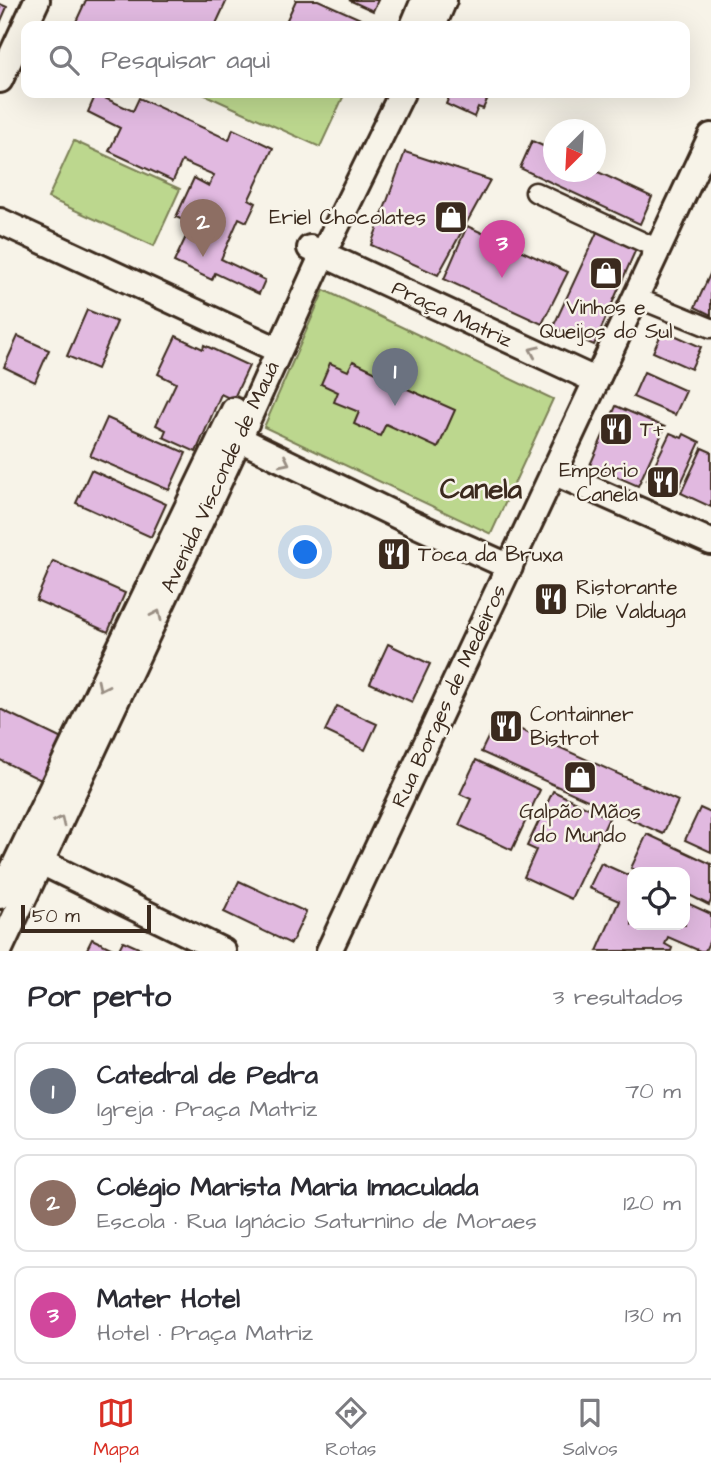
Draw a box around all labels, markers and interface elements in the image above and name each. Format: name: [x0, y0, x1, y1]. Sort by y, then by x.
search box: [21, 21, 690, 98]
icon: search: [45, 41, 83, 79]
text: Pesquisar aqui: [101, 42, 270, 78]
north arrow: [543, 119, 606, 182]
shop icon: Eriel Chocolates: [432, 198, 470, 236]
pin: 2: [180, 199, 226, 257]
place label: Eriel Chocolates: [269, 203, 426, 232]
pin: 3: [479, 220, 525, 278]
shop icon: Vinhos e Queijos do Sul: [587, 254, 625, 292]
street label: Praça Matriz: [387, 273, 517, 355]
place label: Vinhos e Queijos do Sul: [539, 293, 673, 346]
one-way arrow: [528, 345, 541, 359]
pin: 1: [372, 348, 418, 406]
street label: Avenida Visconde de Mauá: [154, 356, 287, 597]
restaurant icon: T+: [597, 410, 635, 448]
place label: T+: [640, 415, 664, 444]
one-way arrow: [278, 453, 290, 467]
place label: Empório Canela: [559, 456, 638, 509]
restaurant icon: Empório Canela: [644, 463, 682, 501]
district label: Canela: [440, 470, 523, 509]
your location: [288, 535, 322, 569]
restaurant icon: Toca da Bruxa: [375, 535, 413, 573]
place label: Toca da Bruxa: [418, 540, 563, 569]
place label: Ristorante Dile Valduga: [576, 573, 686, 628]
street label: Rua Borges de Medeiros: [385, 580, 515, 813]
restaurant icon: Ristorante Dile Valduga: [532, 580, 570, 618]
one-way arrow: [149, 610, 163, 622]
one-way arrow: [96, 679, 110, 691]
place label: Containner Bistrot: [530, 700, 634, 753]
restaurant icon: Containner Bistrot: [487, 707, 525, 745]
shop icon: Galpão Mãos do Mundo: [561, 758, 599, 796]
place label: Galpão Mãos do Mundo: [519, 797, 641, 850]
one-way arrow: [52, 816, 66, 828]
map controls: [627, 867, 690, 930]
button: locate: [627, 867, 690, 930]
scale bar: [21, 902, 150, 934]
text: 50 m: [32, 903, 80, 930]
text: Por perto: [28, 976, 171, 1018]
text: 3 resultados: [553, 981, 683, 1013]
text: Catedral de Pedra: [97, 1057, 318, 1093]
text: 1: [52, 1075, 54, 1107]
text: 70 m: [625, 1075, 681, 1107]
text: Igreja · Praça Matriz: [97, 1093, 317, 1125]
text: Colégio Marista Maria Imaculada: [97, 1169, 478, 1205]
text: 2: [46, 1187, 60, 1219]
text: 120 m: [623, 1187, 681, 1219]
text: Escola · Rua Ignácio Saturnino de Moraes: [97, 1205, 537, 1237]
text: Mater Hotel: [97, 1281, 240, 1317]
text: 3: [47, 1299, 59, 1331]
text: 130 m: [625, 1299, 681, 1331]
text: Hotel · Praça Matriz: [97, 1317, 313, 1349]
tab: Mapa: [93, 1394, 139, 1463]
tab: Rotas: [325, 1394, 376, 1463]
tab: Salvos: [563, 1394, 618, 1463]

